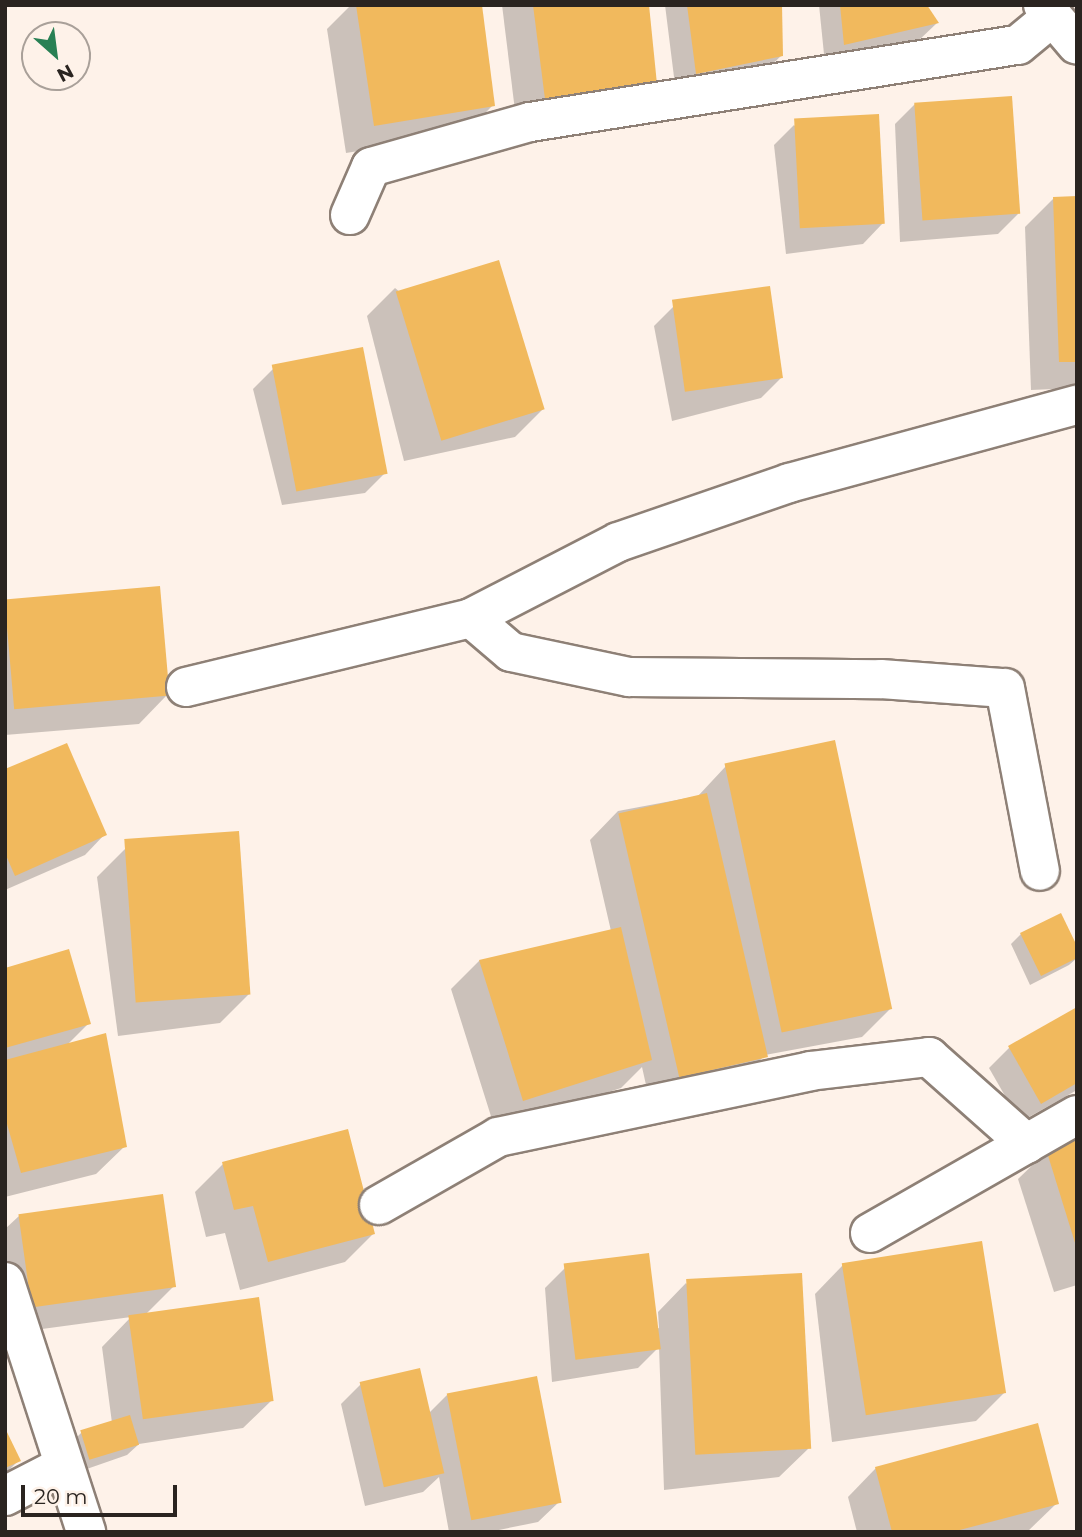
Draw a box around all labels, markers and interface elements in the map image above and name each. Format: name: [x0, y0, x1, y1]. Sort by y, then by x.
north arrow: [21, 21, 91, 91]
text: N: [53, 59, 77, 87]
scale bar: [24, 1470, 180, 1514]
text: 20 m: [34, 1484, 88, 1509]

